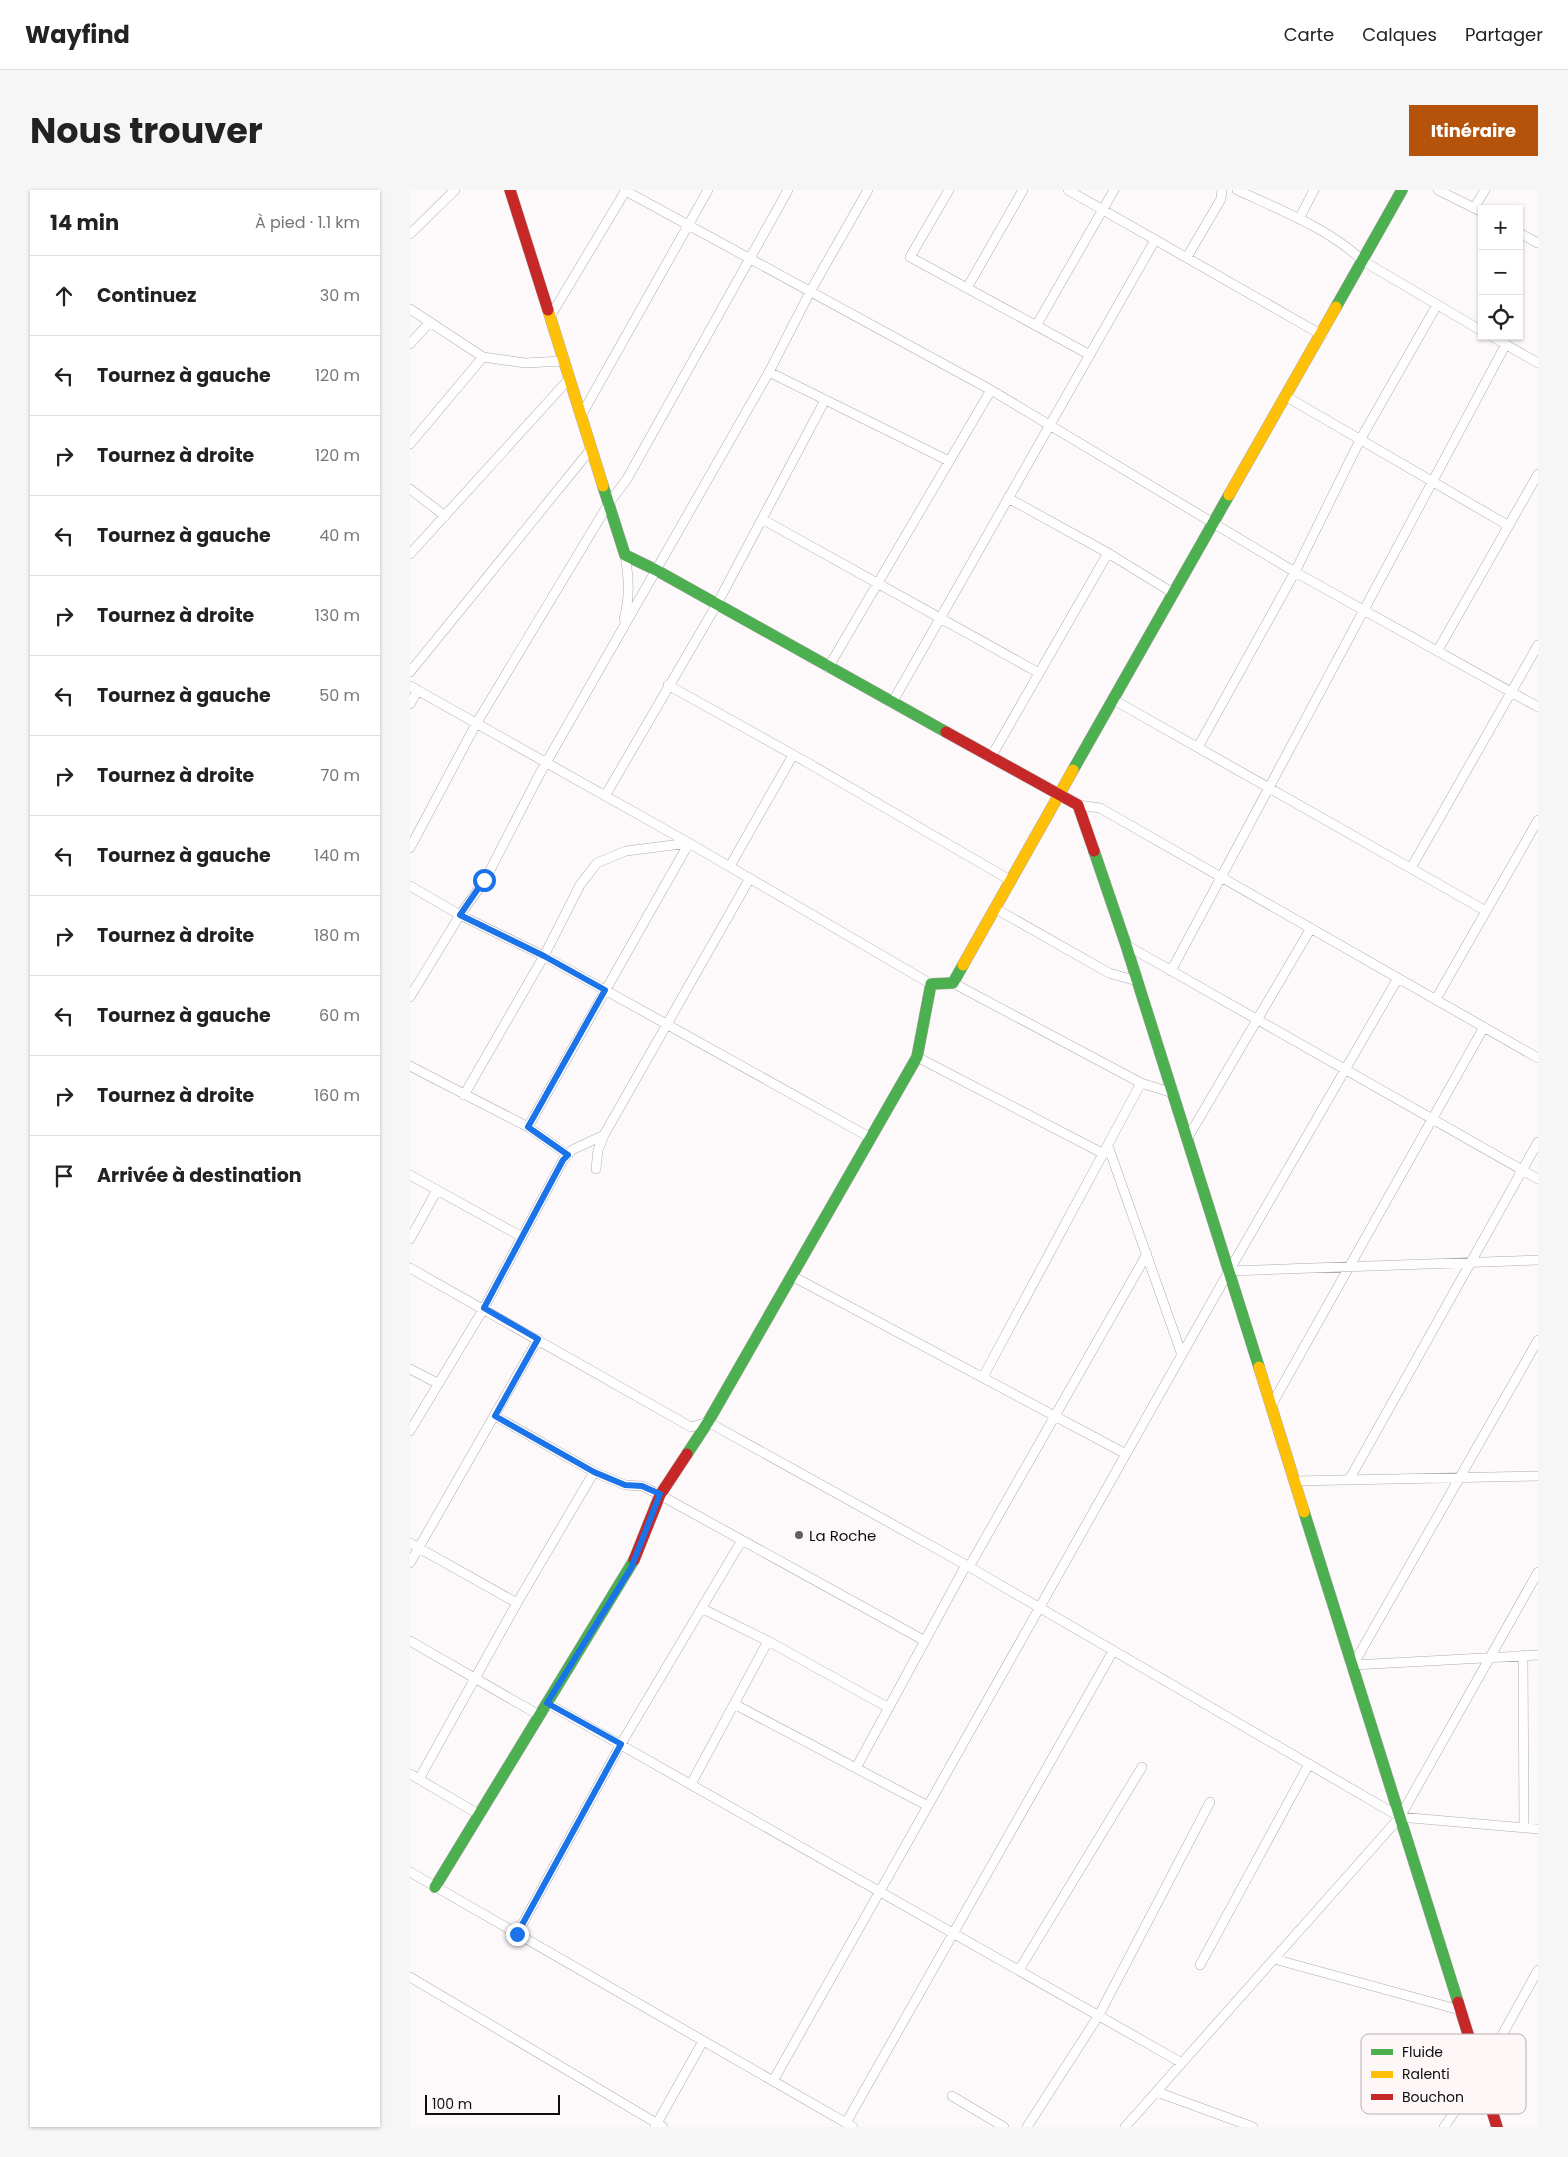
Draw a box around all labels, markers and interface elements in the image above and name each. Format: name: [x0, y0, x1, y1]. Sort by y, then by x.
text: Wayfind: [25, 18, 130, 51]
text: Carte: [1284, 22, 1334, 47]
text: Calques: [1362, 22, 1437, 47]
text: Partager: [1465, 22, 1543, 47]
button: Itinéraire: [1409, 105, 1538, 156]
text: Nous trouver: [30, 106, 263, 155]
map controls: [1478, 205, 1523, 340]
button: +: [1478, 205, 1523, 250]
text: 14 min: [50, 208, 119, 237]
text: À pied · 1.1 km: [255, 211, 360, 234]
button: −: [1478, 250, 1523, 295]
icon: ahead: [50, 282, 78, 310]
text: Continuez: [97, 282, 196, 309]
text: 30 m: [320, 284, 360, 307]
button: locate: [1478, 295, 1523, 340]
icon: left: [50, 362, 78, 390]
text: Tournez à gauche: [97, 362, 271, 389]
text: 120 m: [315, 364, 360, 387]
icon: right: [50, 442, 78, 470]
text: Tournez à droite: [97, 442, 254, 469]
text: 120 m: [315, 444, 360, 467]
icon: left: [50, 522, 78, 550]
text: Tournez à gauche: [97, 522, 271, 549]
text: 40 m: [319, 524, 360, 547]
icon: right: [50, 602, 78, 630]
text: Tournez à droite: [97, 602, 254, 629]
text: 130 m: [315, 604, 360, 627]
icon: left: [50, 682, 78, 710]
text: Tournez à gauche: [97, 682, 271, 709]
text: 50 m: [319, 684, 360, 707]
icon: right: [50, 762, 78, 790]
text: Tournez à droite: [97, 762, 254, 789]
text: 70 m: [320, 764, 360, 787]
icon: left: [50, 842, 78, 870]
text: Tournez à gauche: [97, 842, 271, 869]
text: 140 m: [314, 844, 360, 867]
route start: [473, 869, 496, 892]
icon: right: [50, 922, 78, 950]
text: Tournez à droite: [97, 922, 254, 949]
text: 180 m: [314, 924, 360, 947]
icon: left: [50, 1002, 78, 1030]
text: Tournez à gauche: [97, 1002, 271, 1029]
text: 60 m: [319, 1004, 360, 1027]
icon: right: [50, 1082, 78, 1110]
text: Tournez à droite: [97, 1082, 254, 1109]
text: 160 m: [314, 1084, 360, 1107]
icon: arrive: [50, 1162, 78, 1190]
text: Arrivée à destination: [97, 1162, 302, 1189]
place label: La Roche: [809, 1525, 876, 1546]
marker: La Roche: [793, 1529, 805, 1541]
route end: [506, 1923, 529, 1946]
legend: [1361, 2034, 1526, 2114]
text: Fluide: [1402, 2042, 1443, 2062]
text: Ralenti: [1402, 2064, 1450, 2084]
text: Bouchon: [1402, 2087, 1464, 2107]
scale bar: [425, 2092, 560, 2115]
text: 100 m: [432, 2094, 472, 2114]

